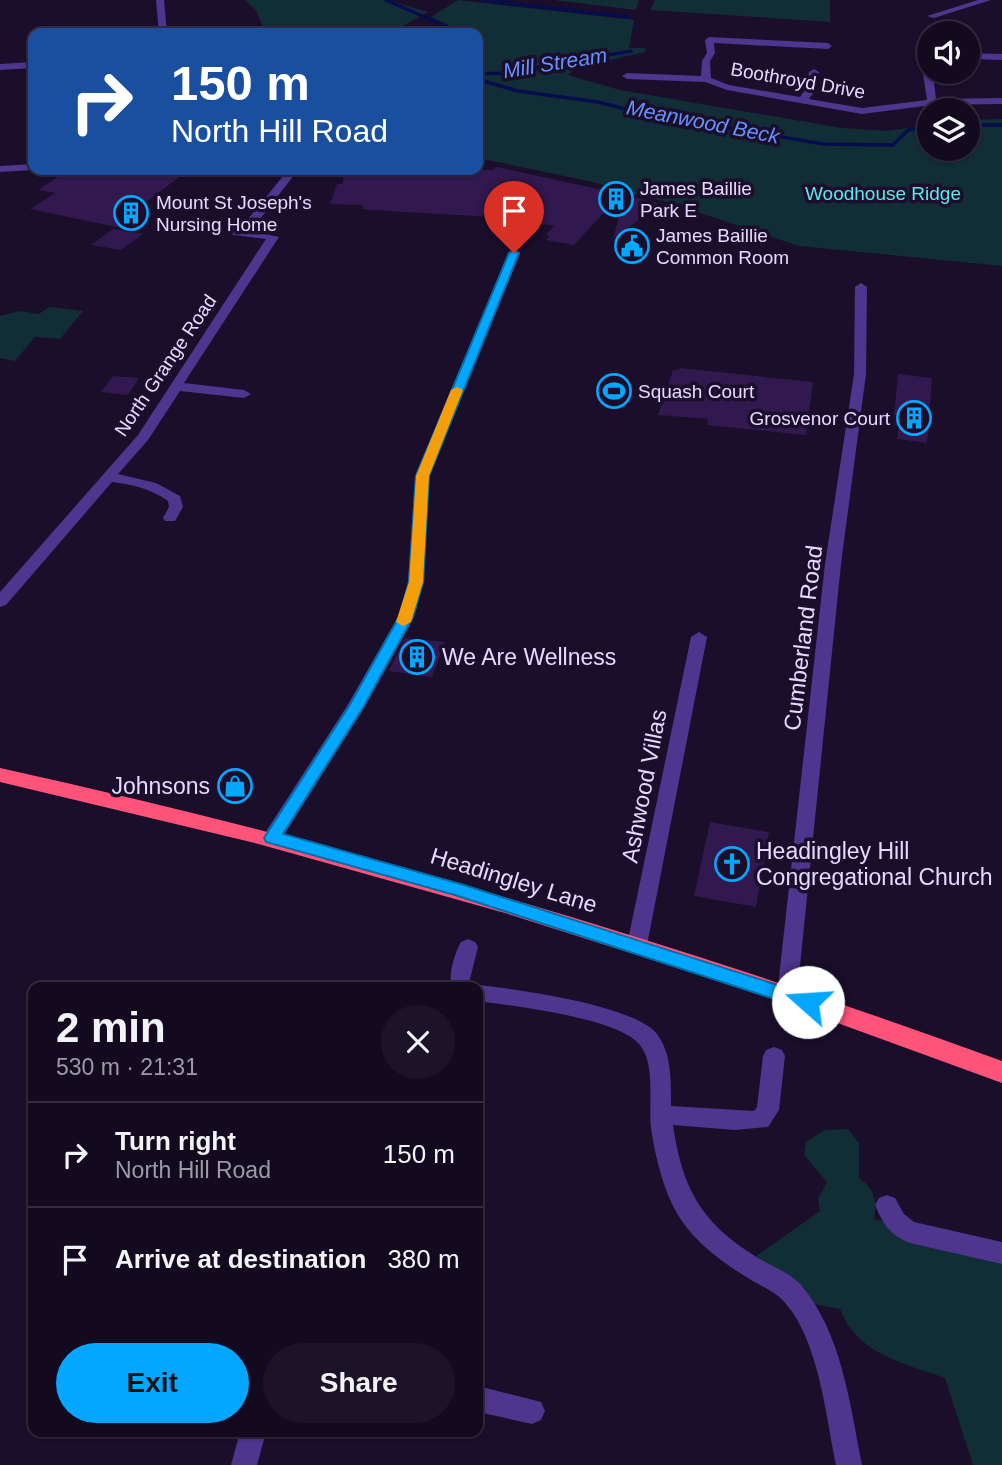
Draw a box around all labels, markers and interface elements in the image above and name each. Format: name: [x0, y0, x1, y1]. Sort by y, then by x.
map controls: [917, 21, 980, 161]
button: sound: [917, 21, 980, 84]
water label: Mill Stream: [501, 43, 609, 82]
icon: right: [56, 56, 147, 147]
text: 150 m: [171, 56, 310, 110]
street label: Boothroyd Drive: [729, 58, 867, 103]
water label: Meanwood Beck: [625, 95, 783, 148]
button: layers: [917, 98, 980, 161]
text: North Hill Road: [171, 113, 388, 149]
place label: James Baillie Park E: [640, 178, 752, 221]
building icon: James Baillie Park E: [597, 180, 635, 218]
pin: [484, 181, 544, 253]
park label: Woodhouse Ridge: [805, 183, 961, 204]
place label: Mount St Joseph's Nursing Home: [156, 192, 312, 235]
icon: arrive: [495, 192, 533, 230]
building icon: Mount St Joseph's Nursing Home: [112, 194, 150, 232]
place label: James Baillie Common Room: [656, 225, 789, 268]
public building icon: James Baillie Common Room: [613, 227, 651, 265]
street label: North Grange Road: [110, 291, 220, 440]
sports icon: Squash Court: [595, 372, 633, 410]
place label: Squash Court: [638, 381, 755, 402]
building icon: Grosvenor Court: [895, 399, 933, 437]
place label: Grosvenor Court: [750, 408, 891, 429]
street label: Cumberland Road: [779, 544, 827, 732]
building icon: We Are Wellness: [398, 638, 436, 676]
place label: We Are Wellness: [442, 644, 616, 670]
street label: Ashwood Villas: [616, 707, 672, 865]
shop icon: Johnsons: [216, 767, 254, 805]
place label: Johnsons: [112, 773, 210, 799]
place label: Headingley Hill Congregational Church: [756, 838, 993, 890]
street label: Headingley Lane: [428, 842, 600, 918]
church icon: Headingley Hill Congregational Church: [713, 845, 751, 883]
position arrow: [771, 965, 845, 1039]
text: 2 min: [56, 1004, 166, 1051]
button: close: [381, 1005, 455, 1079]
text: 530 m · 21:31: [56, 1054, 198, 1080]
text: Turn right: [115, 1126, 236, 1156]
icon: right: [56, 1136, 94, 1174]
text: 150 m: [383, 1139, 455, 1169]
text: North Hill Road: [115, 1157, 271, 1183]
icon: arrive: [56, 1241, 94, 1279]
text: Arrive at destination: [115, 1244, 366, 1274]
text: 380 m: [387, 1244, 460, 1274]
button: Exit: [56, 1343, 249, 1423]
button: Share: [263, 1343, 455, 1423]

